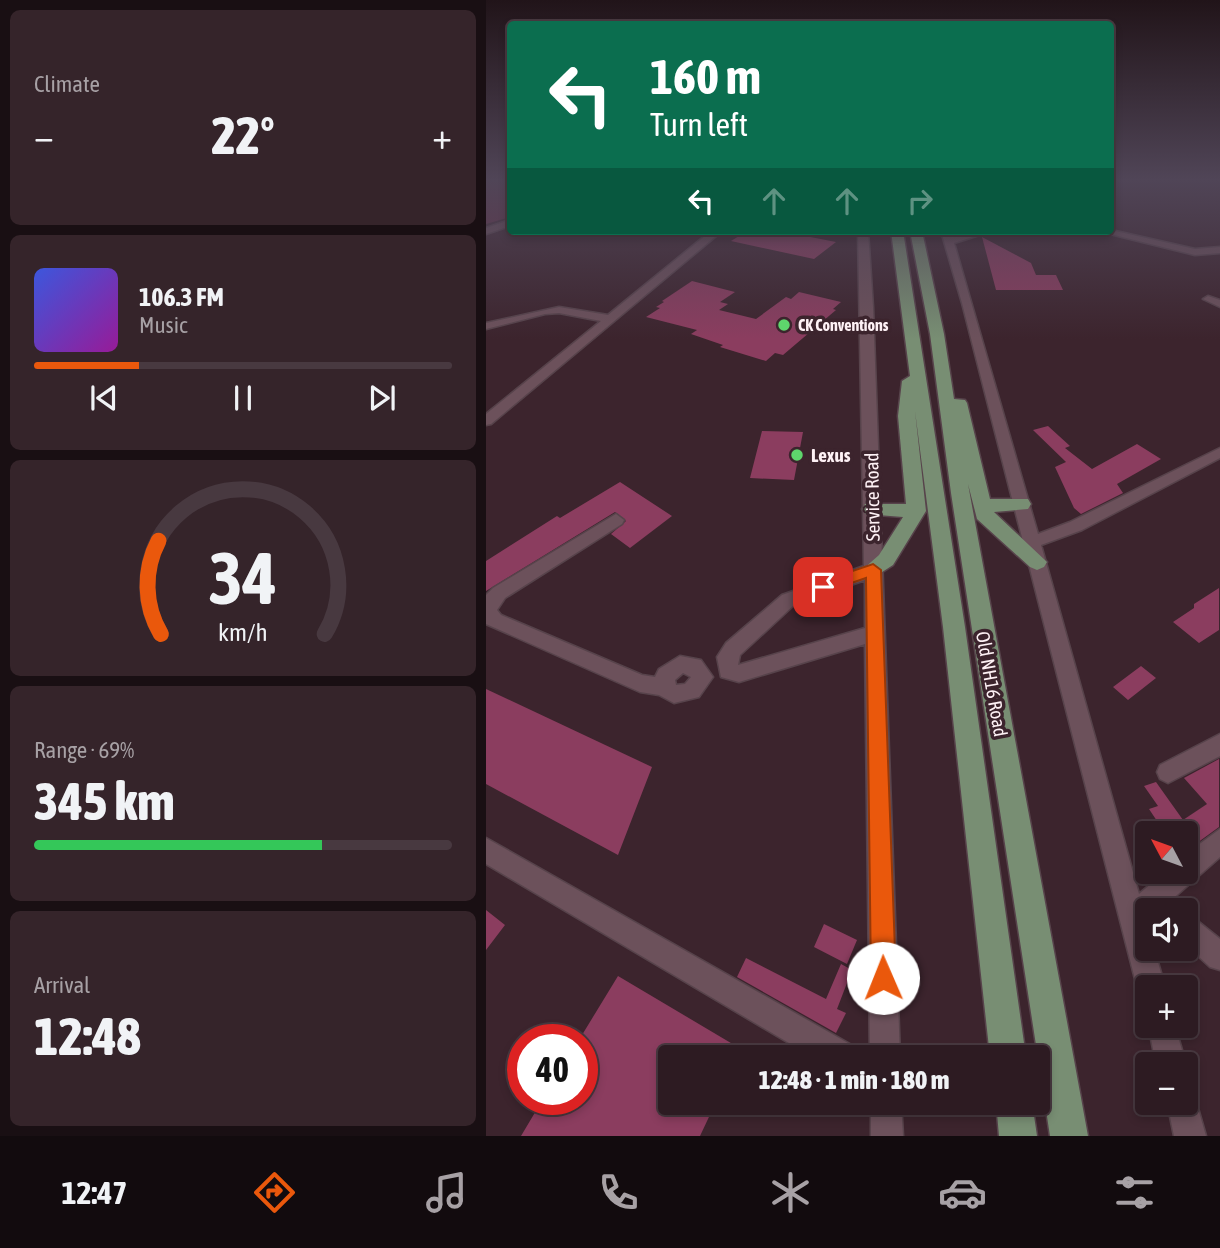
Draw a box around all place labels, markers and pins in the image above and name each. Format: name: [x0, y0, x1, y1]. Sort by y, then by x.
place label: CK Conventions: [798, 316, 889, 334]
marker: CK Conventions: [776, 317, 792, 333]
place label: Lexus: [811, 444, 851, 466]
marker: Lexus: [789, 447, 805, 463]
pin: [793, 557, 853, 617]

